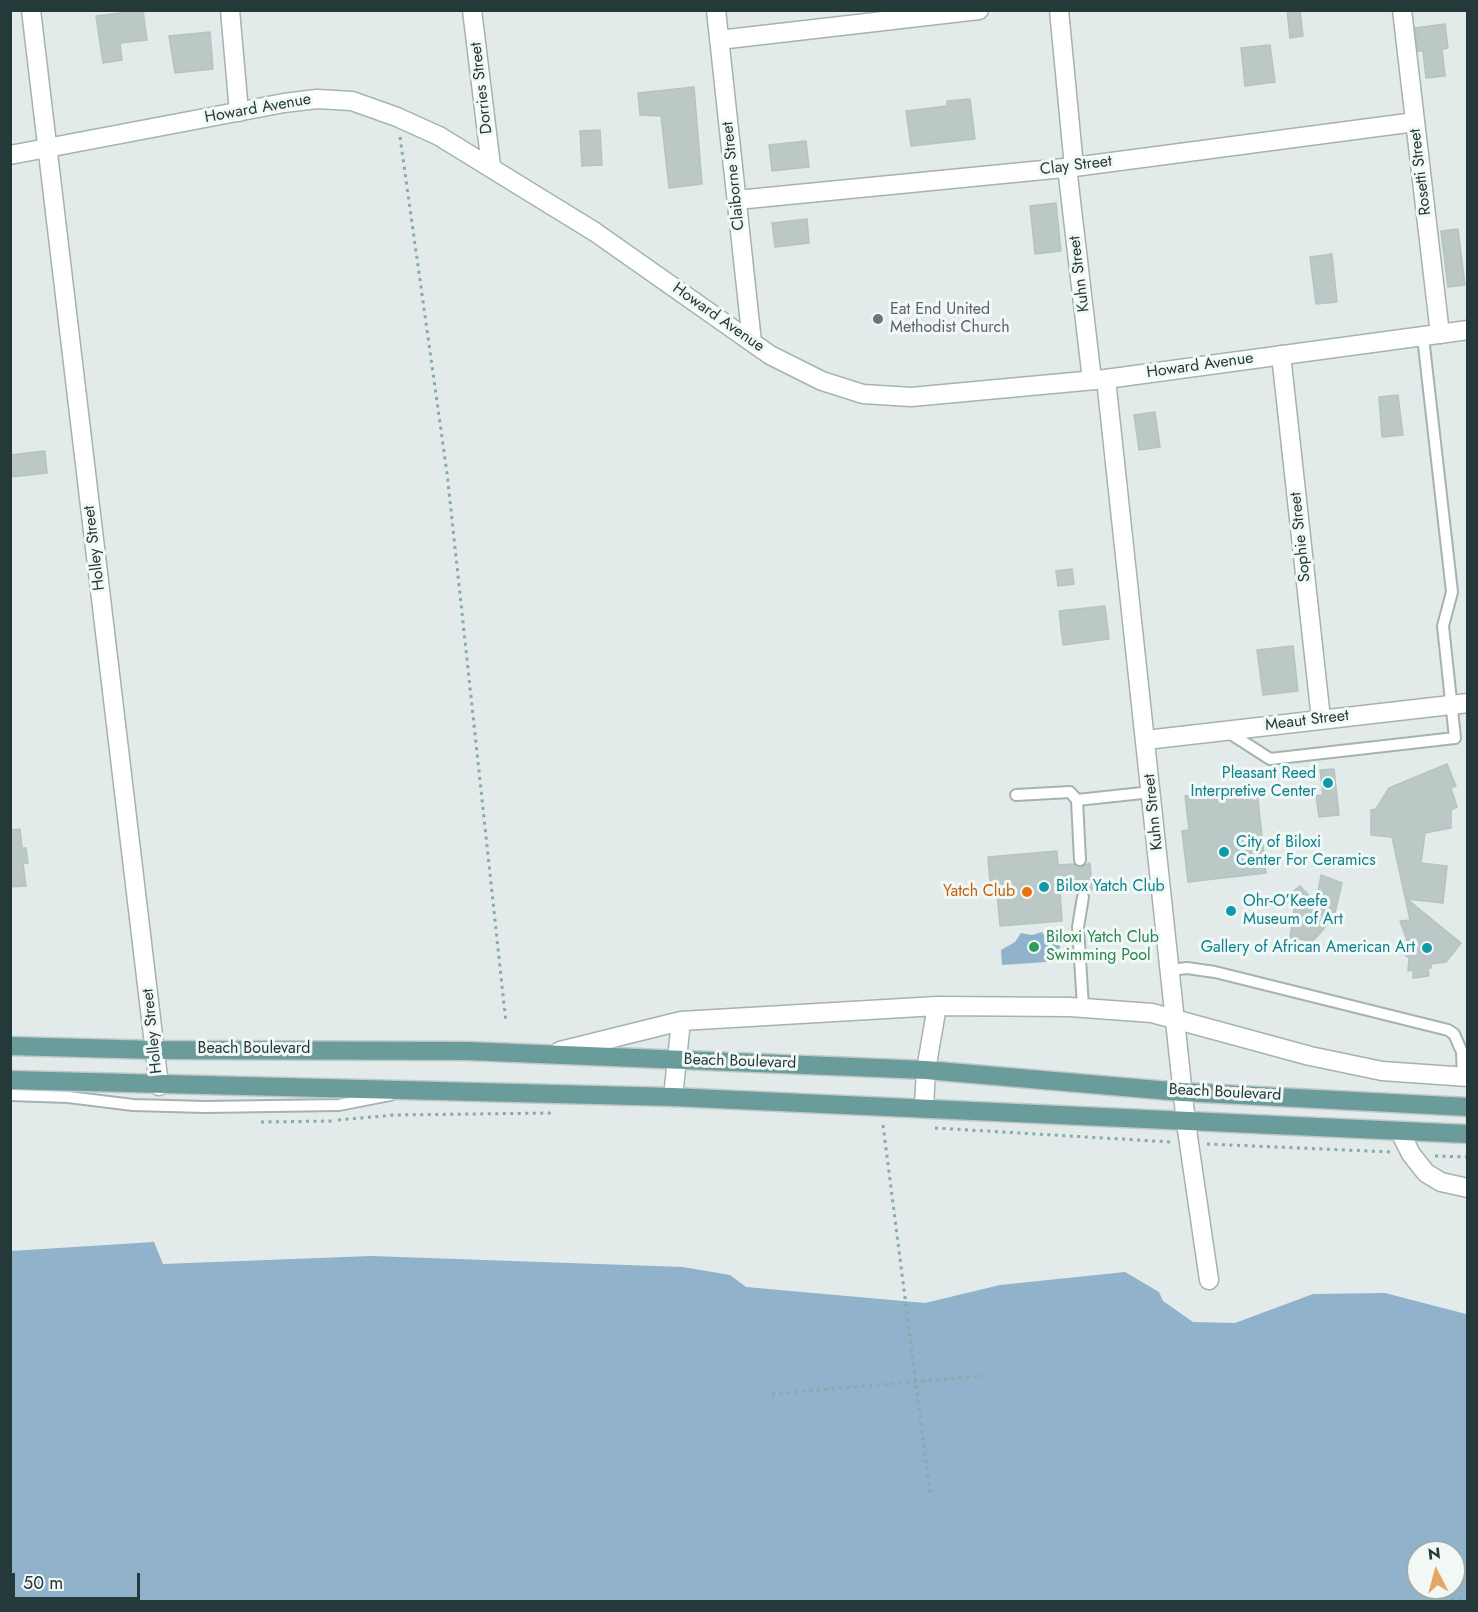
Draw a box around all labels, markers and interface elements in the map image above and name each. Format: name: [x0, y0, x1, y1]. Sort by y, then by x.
street label: Dorries Street: [467, 41, 497, 135]
street label: Howard Avenue: [203, 90, 313, 128]
street label: Claiborne Street: [719, 121, 749, 231]
street label: Rosetti Street: [1406, 128, 1436, 216]
street label: Clay Street: [1039, 152, 1113, 180]
street label: Kuhn Street: [1066, 235, 1094, 313]
street label: Howard Avenue: [668, 279, 768, 357]
place label: Eat End United Methodist Church: [890, 300, 1010, 338]
marker: Eat End United Methodist Church: [871, 312, 885, 326]
street label: Howard Avenue: [1145, 349, 1255, 383]
street label: Sophie Street: [1287, 491, 1315, 583]
street label: Holley Street: [80, 504, 110, 592]
street label: Meaut Street: [1264, 706, 1350, 736]
place label: Pleasant Reed Interpretive Center: [1190, 764, 1316, 802]
street label: Kuhn Street: [1140, 773, 1168, 851]
marker: Pleasant Reed Interpretive Center: [1321, 776, 1335, 790]
place label: City of Biloxi Center For Ceramics: [1236, 833, 1376, 871]
marker: City of Biloxi Center For Ceramics: [1217, 845, 1231, 859]
place label: Bilox Yatch Club: [1056, 877, 1165, 897]
marker: Bilox Yatch Club: [1037, 880, 1051, 894]
place label: Yatch Club: [943, 882, 1015, 902]
marker: Yatch Club: [1020, 885, 1034, 899]
place label: Ohr-O’Keefe Museum of Art: [1243, 892, 1343, 930]
marker: Ohr-O’Keefe Museum of Art: [1224, 904, 1238, 918]
place label: Biloxi Yatch Club Swimming Pool: [1046, 928, 1159, 966]
place label: Gallery of African American Art: [1201, 938, 1415, 958]
marker: Biloxi Yatch Club Swimming Pool: [1027, 940, 1041, 954]
marker: Gallery of African American Art: [1420, 941, 1434, 955]
street label: Holley Street: [139, 987, 167, 1075]
street label: Beach Boulevard: [198, 1039, 310, 1059]
street label: Beach Boulevard: [683, 1050, 797, 1074]
street label: Beach Boulevard: [1168, 1080, 1282, 1106]
north arrow: [1406, 1540, 1466, 1600]
text: N: [1427, 1541, 1442, 1566]
scale bar: [15, 1561, 142, 1599]
text: 50 m: [23, 1570, 63, 1596]

